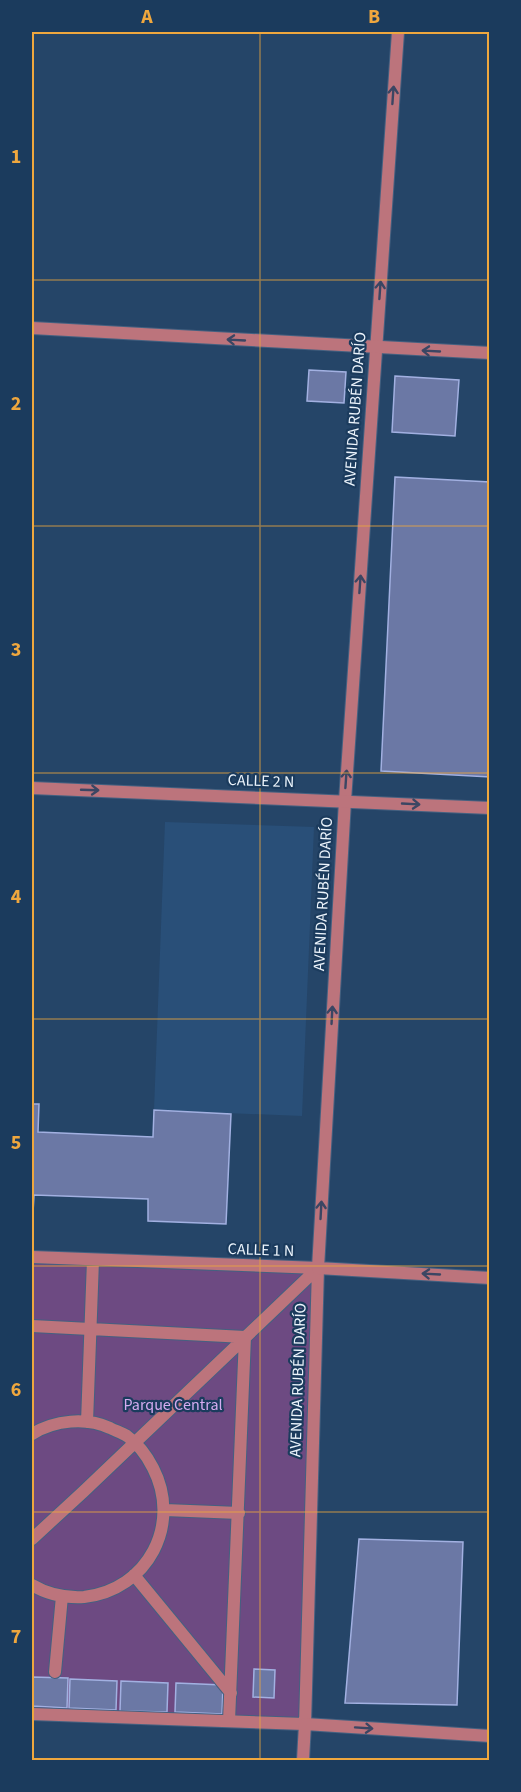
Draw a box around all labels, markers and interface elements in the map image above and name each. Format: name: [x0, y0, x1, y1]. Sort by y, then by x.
text: A: [140, 3, 153, 31]
text: B: [368, 3, 380, 31]
one-way arrow: [388, 85, 399, 105]
text: 1: [11, 143, 21, 171]
one-way arrow: [375, 280, 386, 300]
street label: AVENIDA RUBÉN DARÍO: [339, 331, 371, 487]
one-way arrow: [227, 334, 247, 345]
one-way arrow: [422, 345, 442, 356]
text: 2: [11, 390, 21, 418]
one-way arrow: [354, 575, 365, 595]
text: 3: [11, 636, 21, 664]
street label: CALLE 2 N: [227, 769, 295, 793]
one-way arrow: [341, 769, 352, 789]
one-way arrow: [79, 784, 99, 796]
one-way arrow: [400, 799, 420, 810]
street label: AVENIDA RUBÉN DARÍO: [308, 816, 338, 972]
text: 4: [11, 883, 22, 911]
one-way arrow: [327, 1006, 338, 1026]
text: 5: [11, 1129, 21, 1157]
one-way arrow: [316, 1201, 327, 1220]
street label: CALLE 1 N: [227, 1238, 295, 1262]
one-way arrow: [422, 1269, 442, 1280]
street label: AVENIDA RUBÉN DARÍO: [284, 1302, 312, 1458]
text: 6: [11, 1376, 21, 1404]
park label: Parque Central: [123, 1394, 223, 1416]
text: 7: [11, 1623, 21, 1651]
one-way arrow: [353, 1723, 373, 1734]

